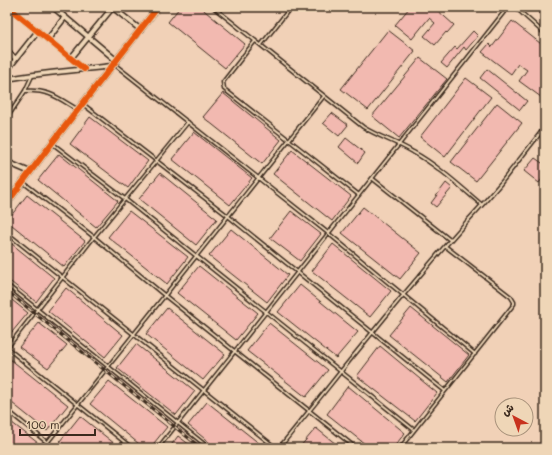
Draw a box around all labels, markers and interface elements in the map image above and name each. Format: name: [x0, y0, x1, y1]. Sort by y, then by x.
north arrow: [494, 397, 534, 437]
text: ش: [498, 399, 517, 419]
scale bar: [20, 411, 95, 437]
text: 100 m: [26, 416, 60, 432]

